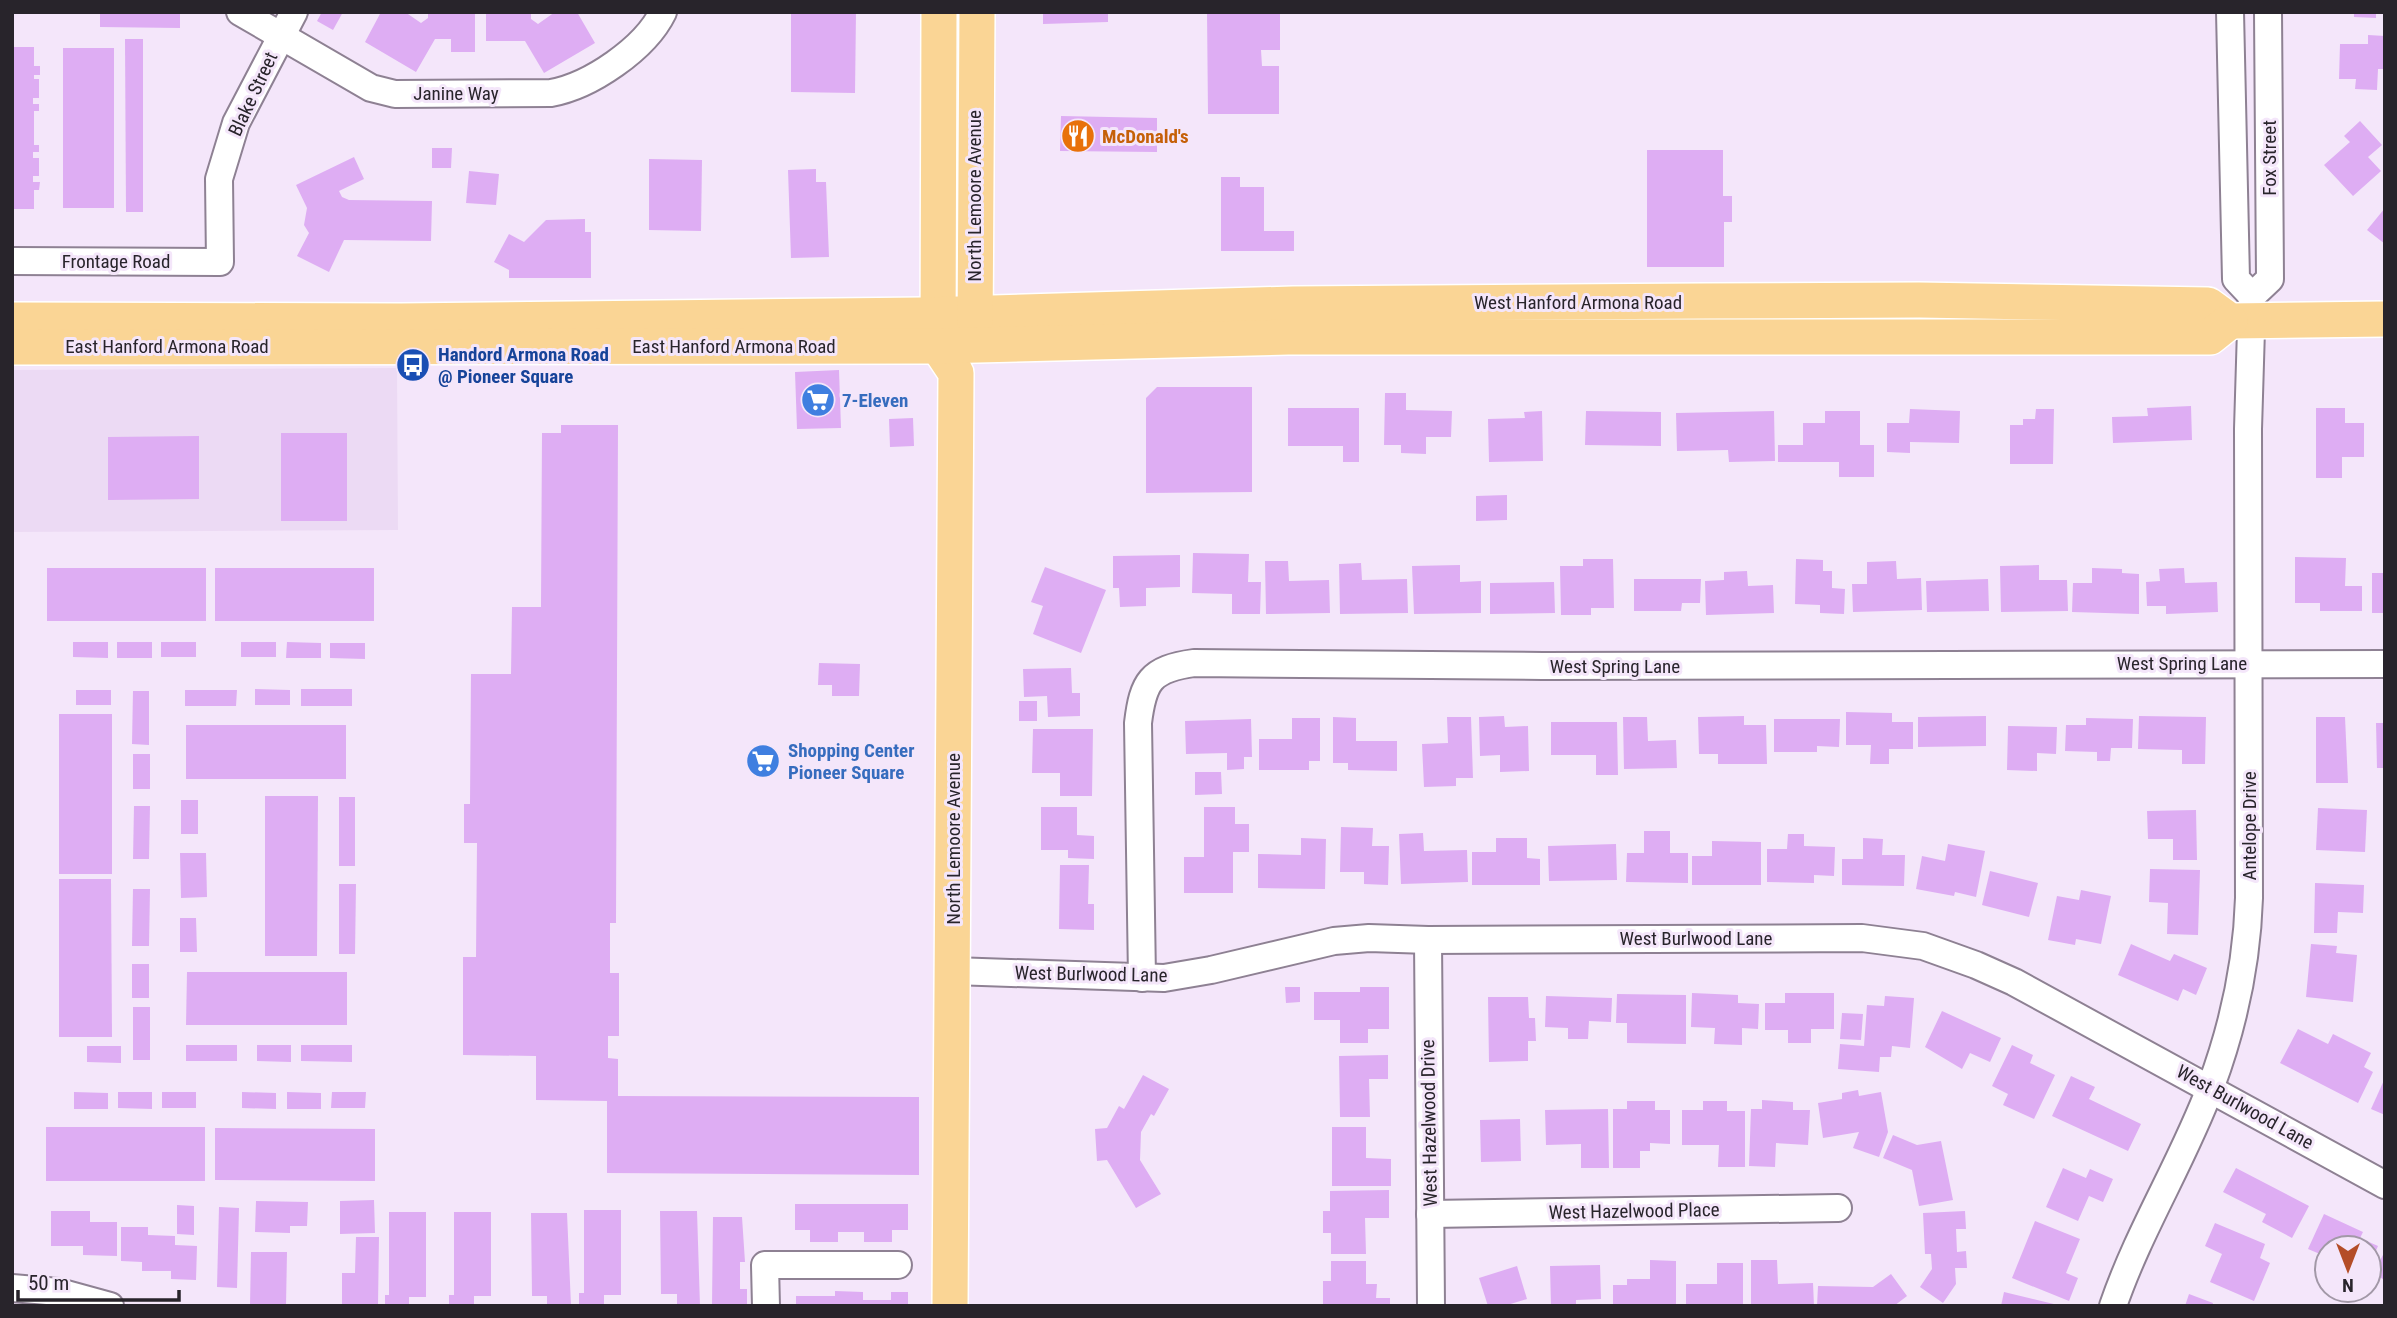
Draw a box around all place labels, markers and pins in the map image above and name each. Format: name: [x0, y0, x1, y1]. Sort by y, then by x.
restaurant icon: McDonald's: [1059, 117, 1097, 155]
place label: McDonald's: [1102, 125, 1189, 148]
place label: Handord Armona Road @ Pioneer Square: [438, 343, 609, 388]
bus stop icon: Handord Armona Road @ Pioneer Square: [394, 346, 432, 384]
supermarket icon: 7-Eleven: [799, 381, 837, 419]
place label: 7-Eleven: [842, 389, 908, 412]
place label: Shopping Center Pioneer Square: [788, 739, 914, 784]
supermarket icon: Shopping Center Pioneer Square: [744, 742, 782, 780]

